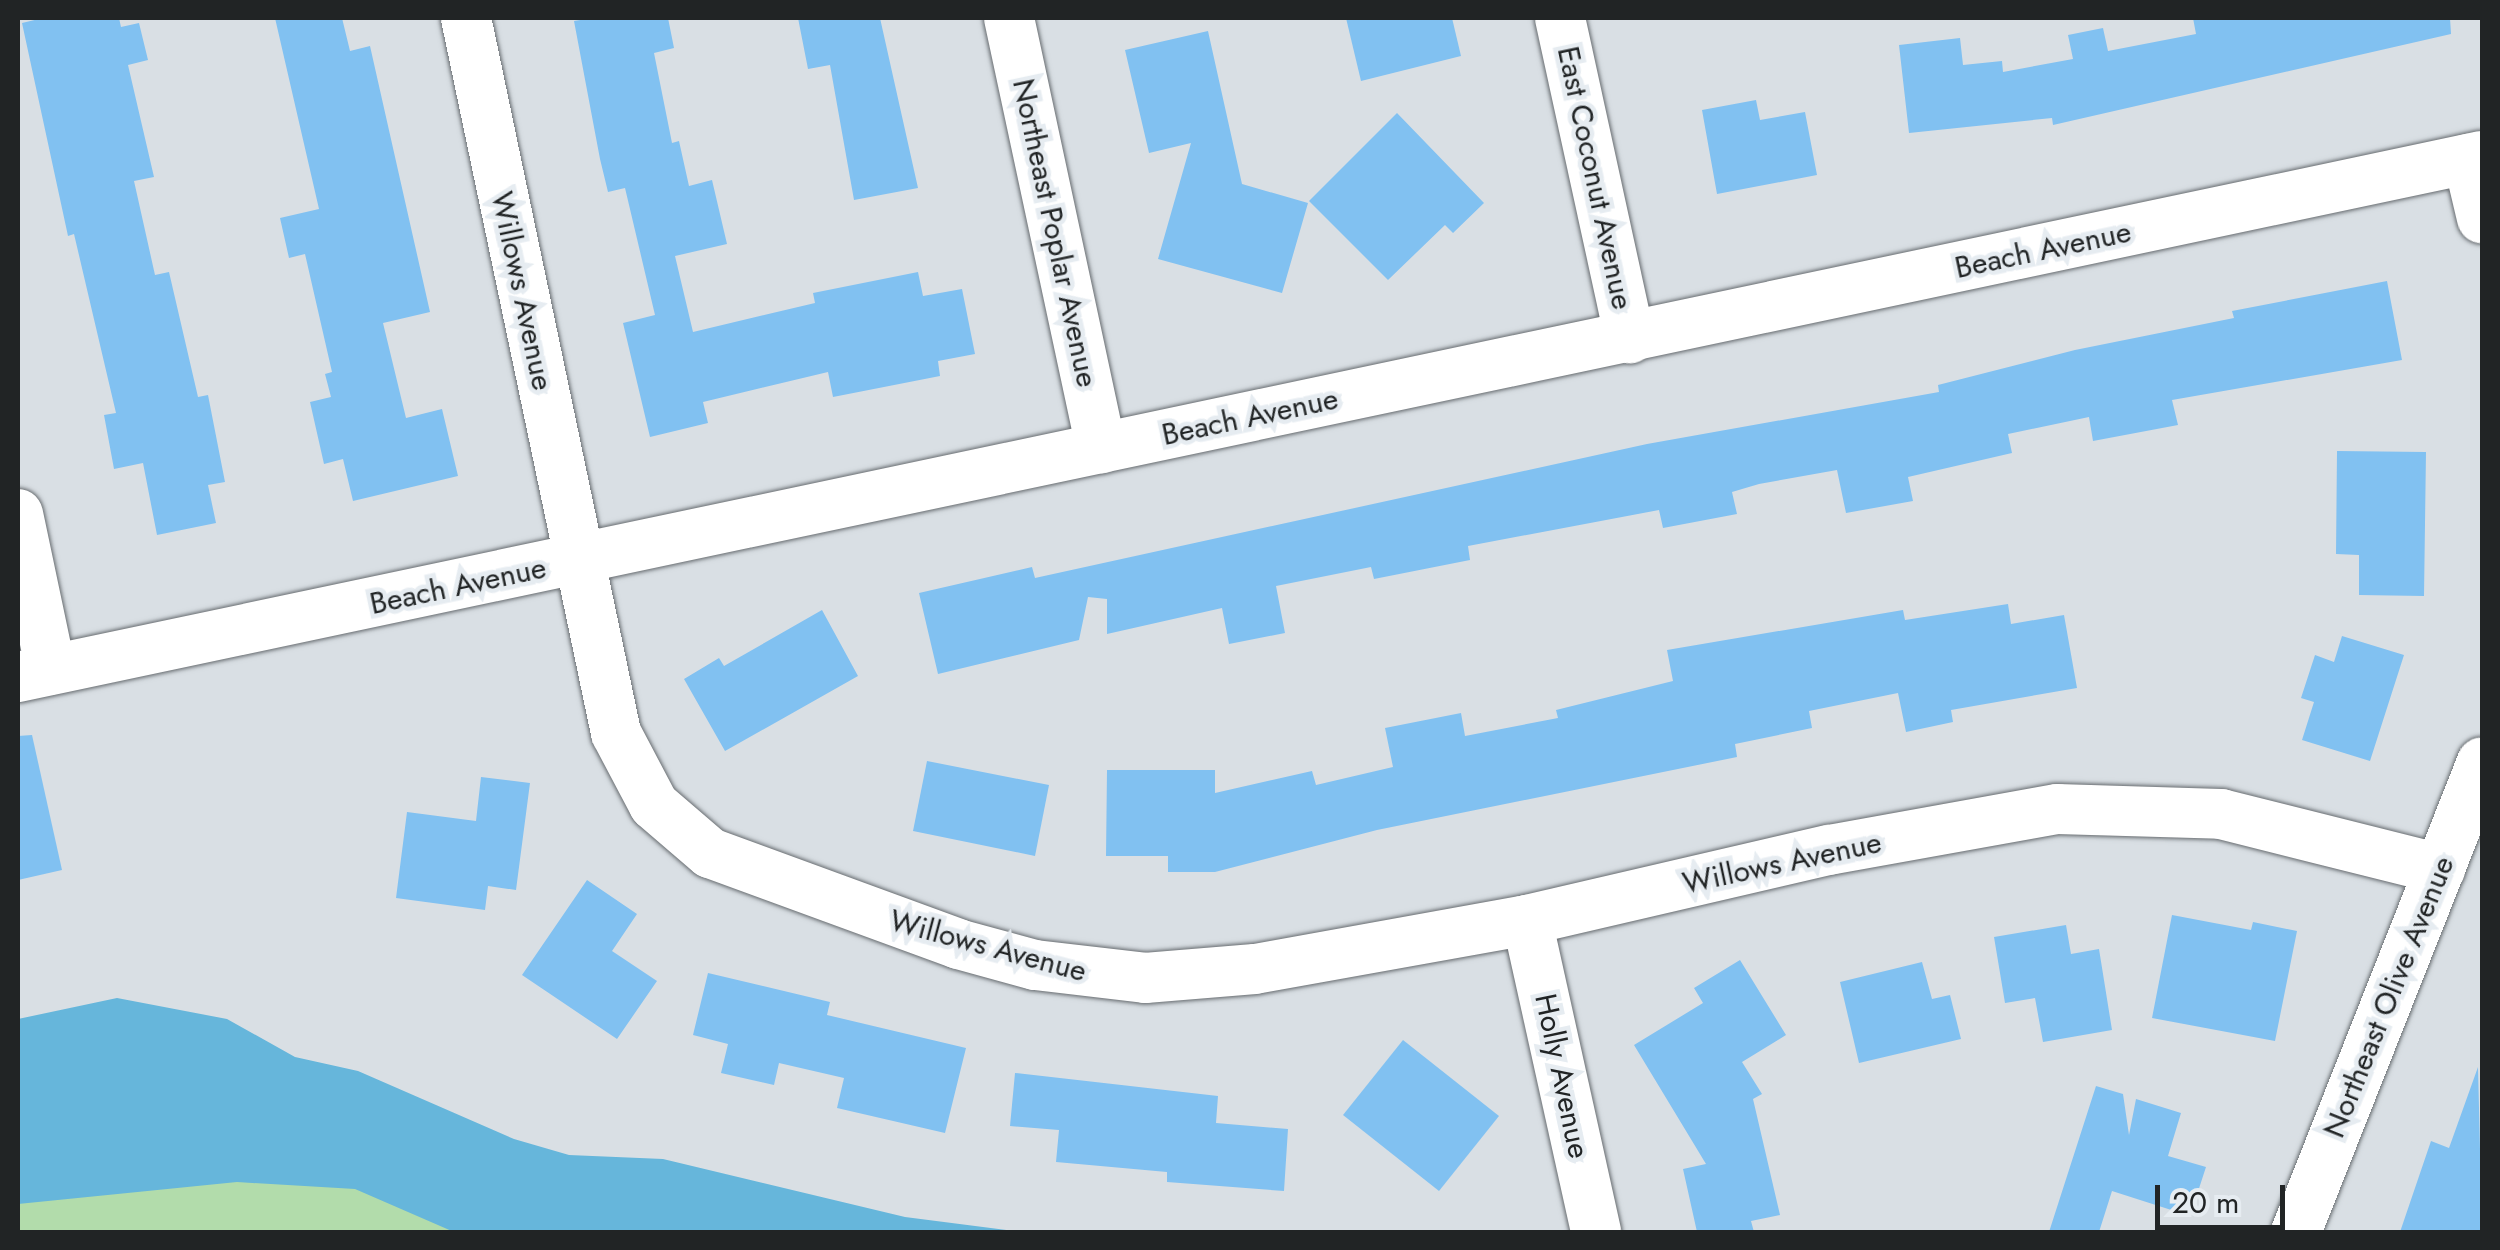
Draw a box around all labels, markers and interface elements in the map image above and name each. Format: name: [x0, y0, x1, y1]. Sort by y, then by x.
street label: East Coconut Avenue: [1550, 43, 1640, 313]
street label: Northeast Poplar Avenue: [1005, 76, 1105, 390]
street label: Willows Avenue: [483, 188, 561, 394]
street label: Beach Avenue: [1952, 214, 2134, 286]
street label: Beach Avenue: [1159, 381, 1341, 453]
street label: Beach Avenue: [367, 550, 549, 622]
street label: Willows Avenue: [1679, 824, 1885, 902]
street label: Northeast Olive Avenue: [2316, 851, 2462, 1143]
street label: Willows Avenue: [886, 902, 1090, 990]
street label: Holly Avenue: [1527, 990, 1597, 1162]
scale bar: [2160, 1165, 2290, 1227]
text: 20 m: [2172, 1181, 2239, 1224]

